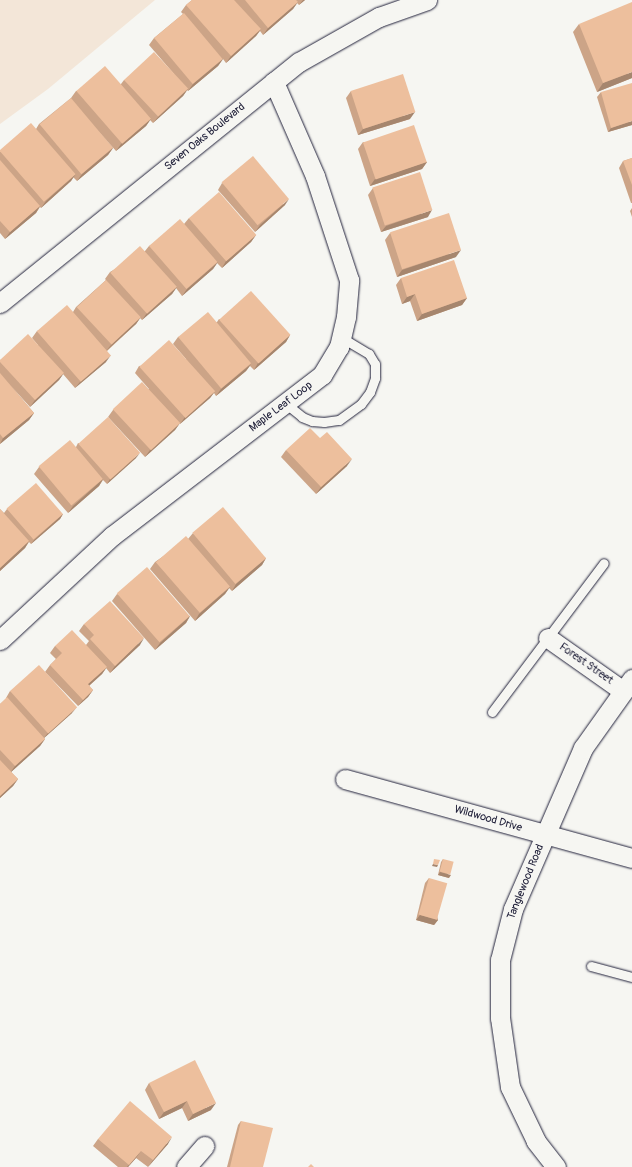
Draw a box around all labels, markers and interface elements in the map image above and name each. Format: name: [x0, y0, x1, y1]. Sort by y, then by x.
street label: Seven Oaks Boulevard: [162, 101, 248, 173]
street label: Maple Leaf Loop: [247, 379, 315, 435]
street label: Forest Street: [557, 641, 615, 687]
street label: Wildwood Drive: [453, 803, 523, 835]
street label: Tanglewood Road: [505, 843, 547, 921]

